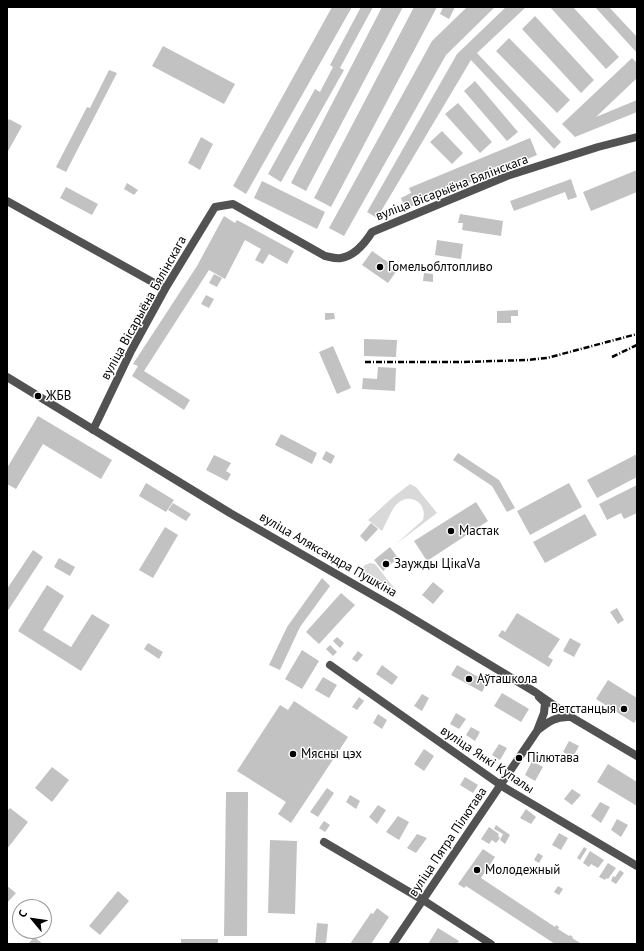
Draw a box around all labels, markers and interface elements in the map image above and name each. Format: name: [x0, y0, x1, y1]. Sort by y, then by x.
street label: вуліца Вісарыёна Бялінскага: [374, 152, 530, 224]
street label: вуліца Вісарыёна Бялінскага: [98, 233, 190, 383]
place label: Гомельоблтопливо: [388, 259, 493, 275]
marker: Гомельоблтопливо: [375, 262, 385, 272]
place label: ЖБВ: [46, 388, 71, 404]
marker: ЖБВ: [33, 391, 43, 401]
street label: вуліца Аляксандра Пушкіна: [256, 509, 400, 601]
place label: Мастак: [459, 523, 499, 539]
marker: Мастак: [446, 526, 456, 536]
place label: Заужды ЦікаVа: [394, 556, 480, 572]
marker: Заужды ЦікаVа: [381, 559, 391, 569]
place label: Аўташкола: [477, 671, 537, 687]
marker: Аўташкола: [464, 674, 474, 684]
place label: Ветстанцыя: [551, 701, 616, 717]
marker: Ветстанцыя: [619, 704, 629, 714]
street label: вуліца Янкі Купалы: [437, 723, 537, 797]
place label: Мясны цэх: [301, 746, 362, 762]
marker: Мясны цэх: [288, 749, 298, 759]
place label: Пілютава: [527, 750, 579, 766]
marker: Пілютава: [514, 753, 524, 763]
street label: вуліца Пятра Пілютава: [406, 784, 490, 900]
place label: Молодежный: [485, 862, 560, 878]
marker: Молодежный: [472, 865, 482, 875]
north arrow: [12, 899, 52, 939]
text: С: [15, 908, 30, 920]

